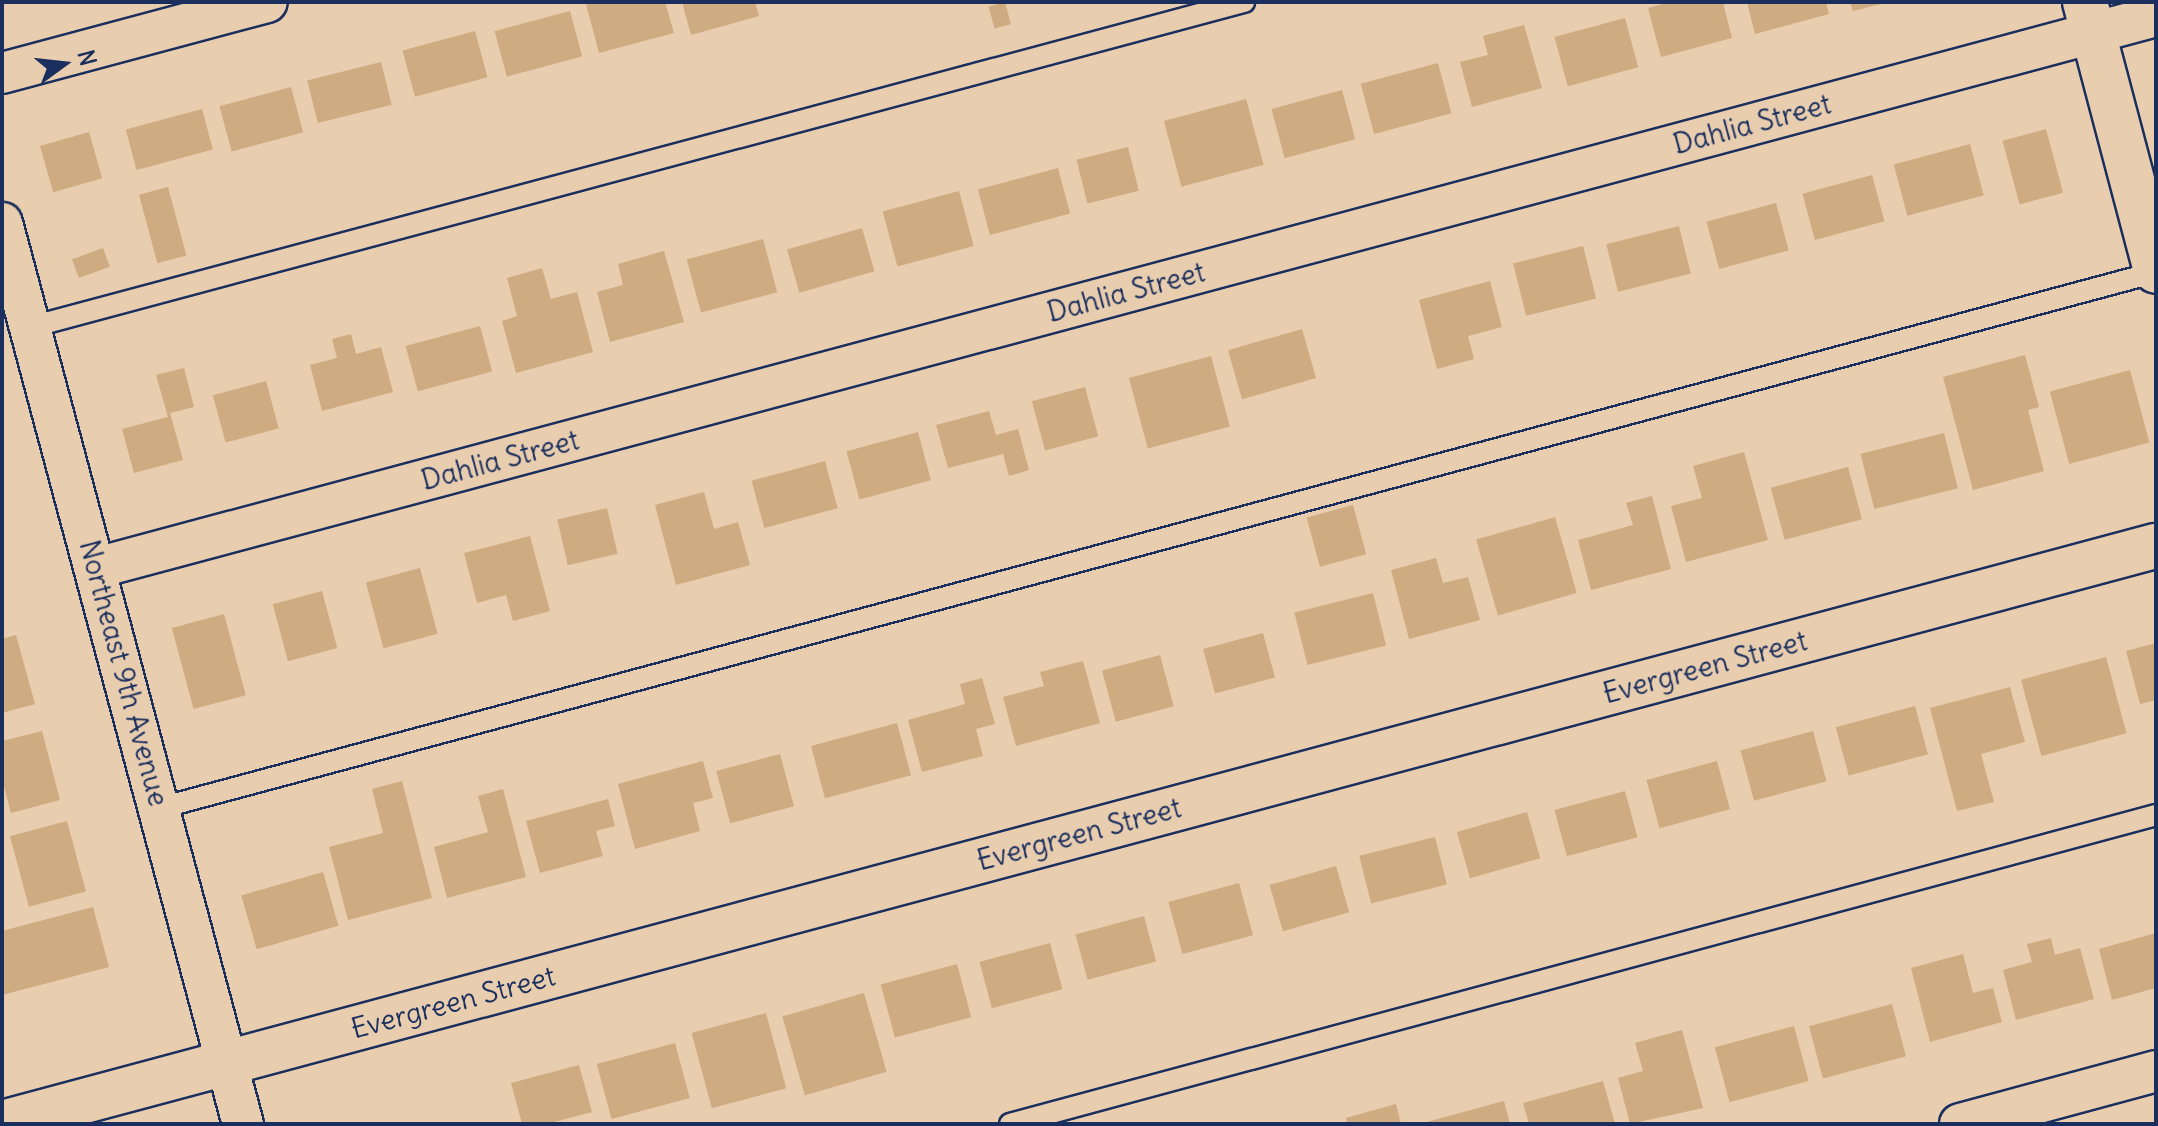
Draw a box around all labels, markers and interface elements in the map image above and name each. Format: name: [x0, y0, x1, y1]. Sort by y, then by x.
north arrow: [24, 24, 104, 104]
text: N: [72, 47, 103, 69]
street label: Dahlia Street: [1669, 87, 1835, 161]
street label: Dahlia Street: [1043, 255, 1209, 329]
street label: Dahlia Street: [417, 423, 583, 497]
street label: Northeast 9th Avenue: [72, 536, 176, 810]
street label: Evergreen Street: [1599, 624, 1811, 710]
street label: Evergreen Street: [973, 791, 1185, 877]
street label: Evergreen Street: [347, 959, 559, 1045]

